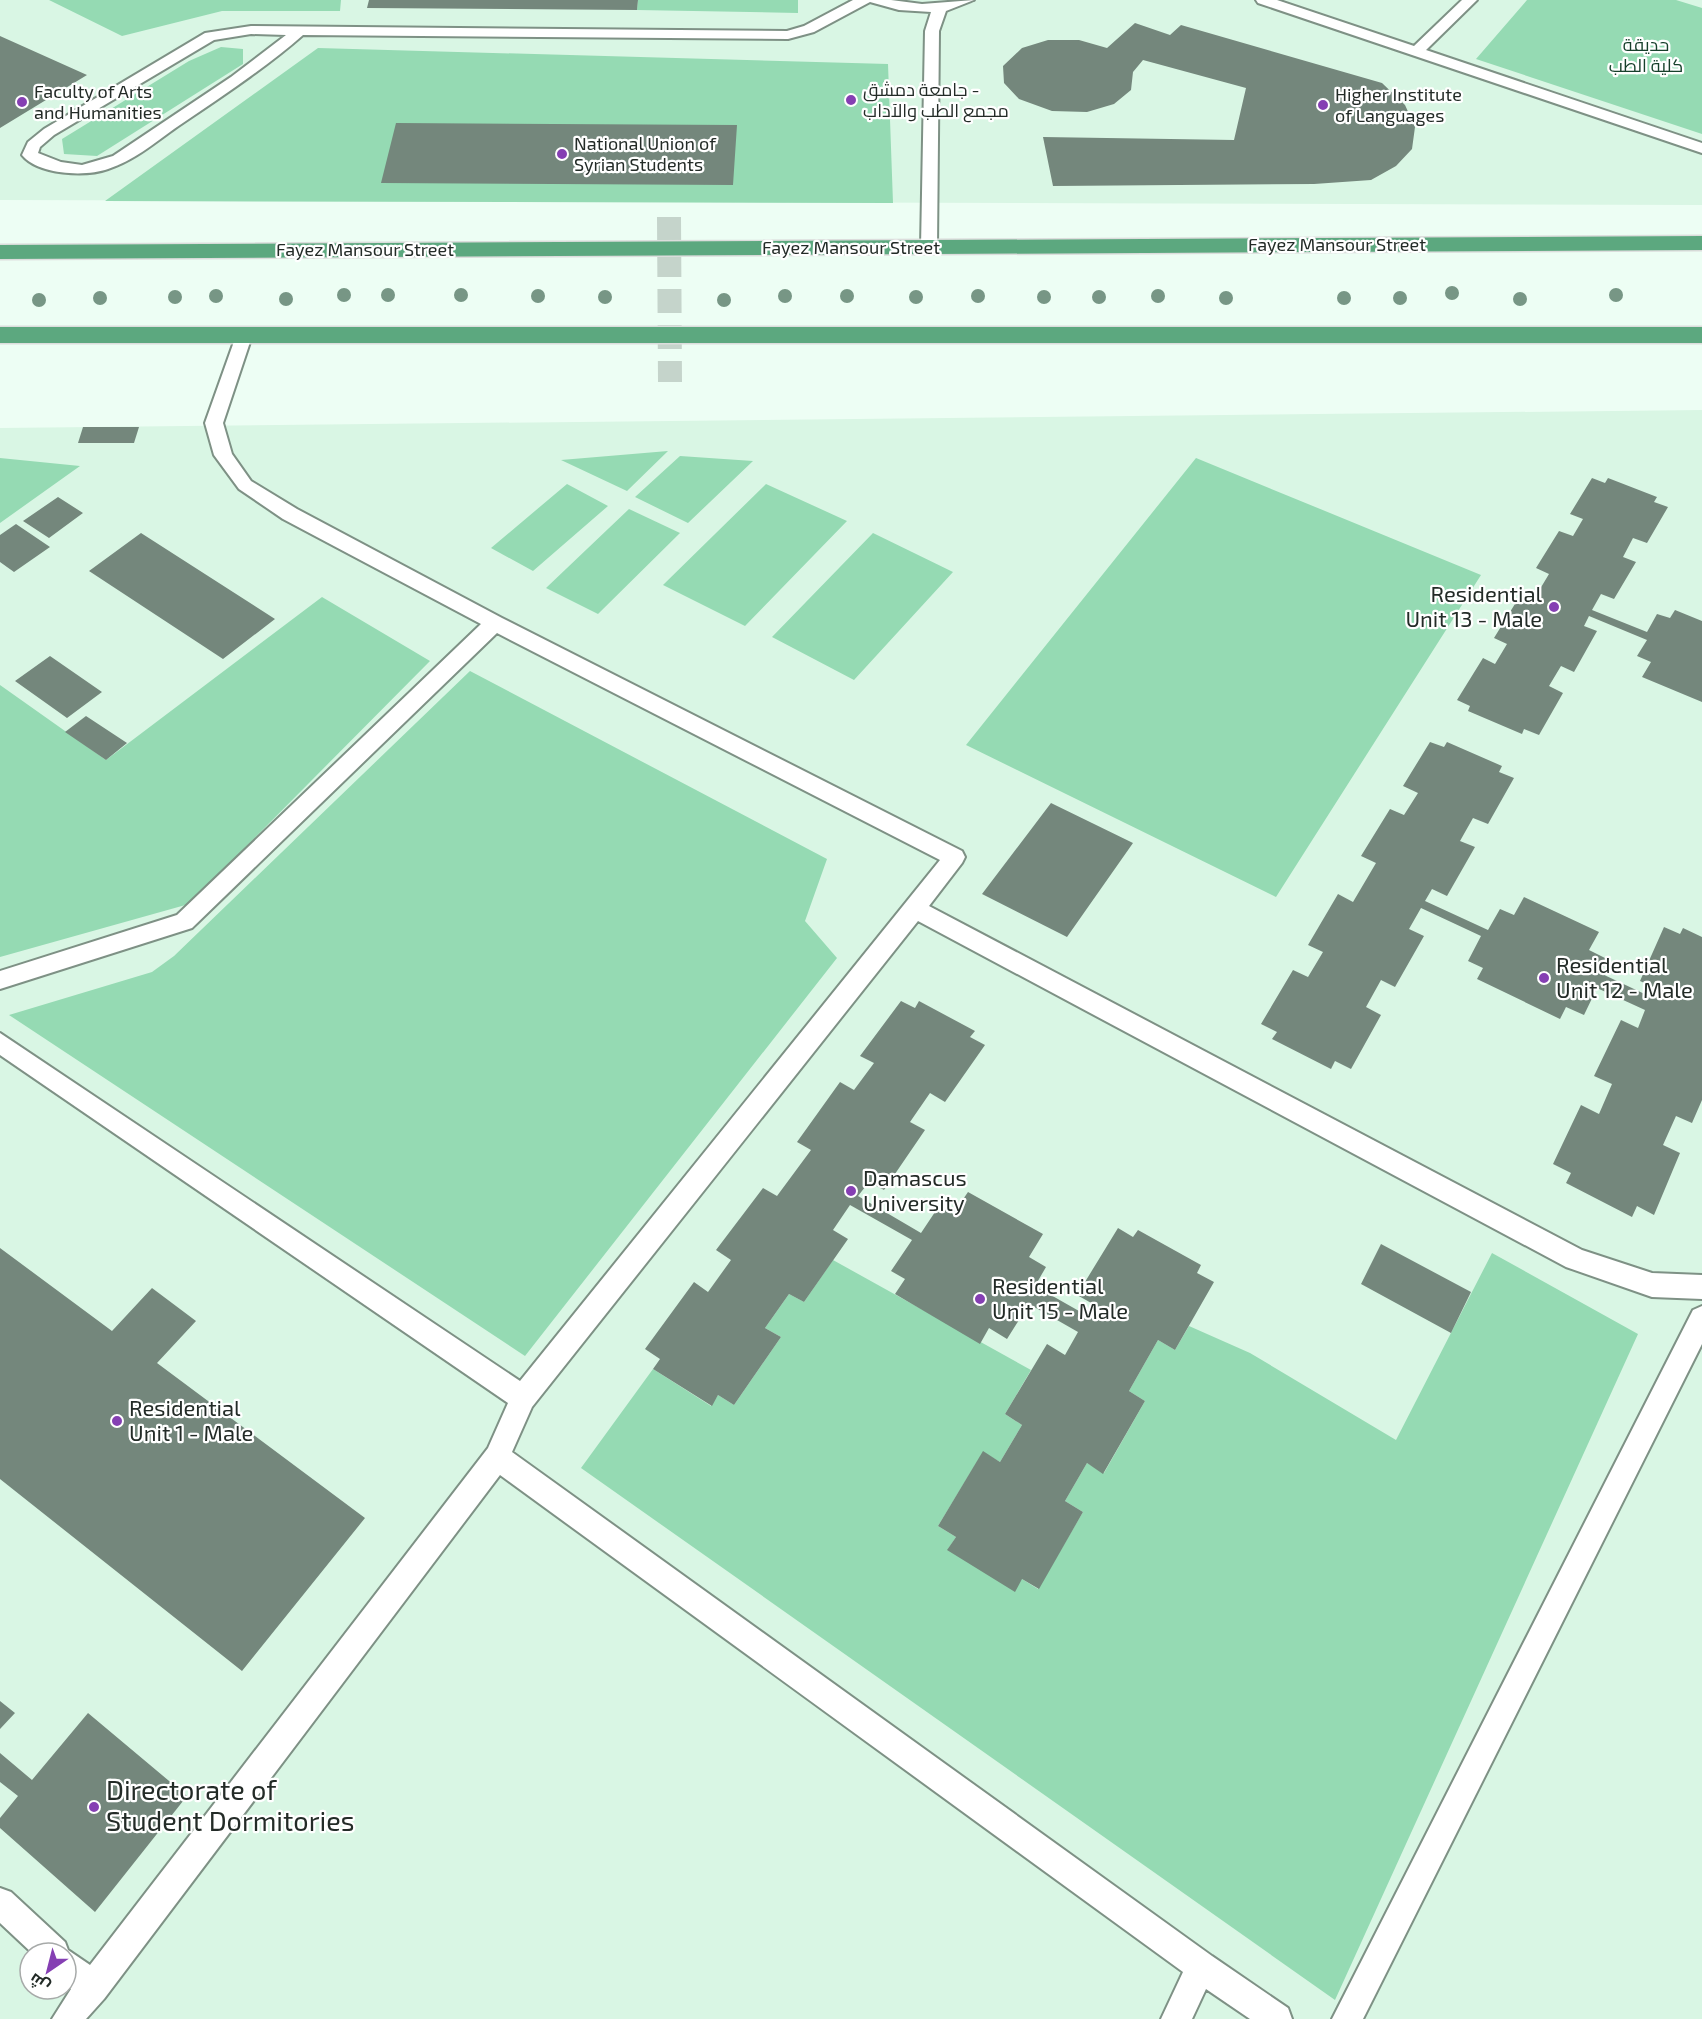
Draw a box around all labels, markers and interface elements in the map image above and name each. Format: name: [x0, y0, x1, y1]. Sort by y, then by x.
park label: حديقة كلية الطب: [1609, 33, 1683, 76]
place label: جامعة دمشق - مجمع الطب والآداب: [863, 78, 1009, 123]
place label: Faculty of Arts and Humanities: [34, 80, 162, 123]
place label: Higher Institute of Languages: [1335, 83, 1462, 126]
marker: جامعة دمشق - مجمع الطب والآداب: [844, 93, 858, 107]
marker: Faculty of Arts and Humanities: [15, 95, 29, 109]
marker: Higher Institute of Languages: [1316, 98, 1330, 112]
place label: National Union of Syrian Students: [574, 132, 717, 175]
marker: National Union of Syrian Students: [555, 147, 569, 161]
street label: Fayez Mansour Street: [1248, 233, 1426, 255]
street label: Fayez Mansour Street: [762, 236, 940, 258]
street label: Fayez Mansour Street: [276, 238, 454, 260]
place label: Residential Unit 13 - Male: [1405, 580, 1542, 631]
marker: Residential Unit 13 - Male: [1547, 600, 1561, 614]
place label: Residential Unit 12 - Male: [1556, 951, 1693, 1002]
marker: Residential Unit 12 - Male: [1537, 971, 1551, 985]
place label: Damascus University: [863, 1164, 967, 1215]
marker: Damascus University: [844, 1184, 858, 1198]
place label: Residential Unit 15 - Male: [992, 1272, 1128, 1323]
marker: Residential Unit 15 - Male: [973, 1292, 987, 1306]
place label: Residential Unit 1 - Male: [129, 1394, 253, 1445]
marker: Residential Unit 1 - Male: [110, 1414, 124, 1428]
place label: Directorate of Student Dormitories: [106, 1773, 354, 1836]
marker: Directorate of Student Dormitories: [87, 1800, 101, 1814]
north arrow: [18, 1941, 78, 2001]
text: ش: [25, 1969, 54, 1997]

